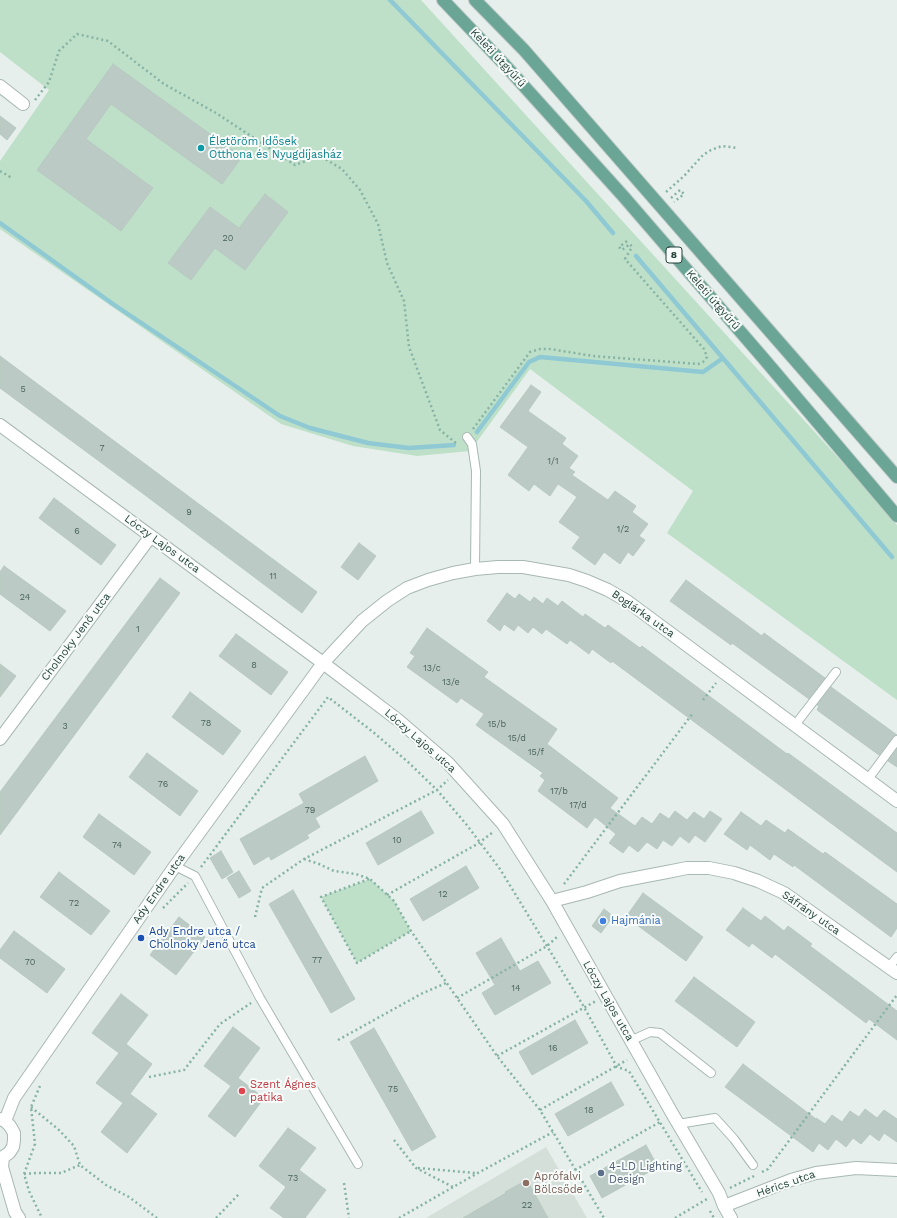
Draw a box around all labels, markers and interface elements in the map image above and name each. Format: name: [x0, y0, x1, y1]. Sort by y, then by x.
street label: Keleti útgyűrű: [468, 26, 528, 90]
place label: Életöröm Idősek Otthona és Nyugdíjasház: [209, 135, 342, 161]
marker: Életöröm Idősek Otthona és Nyugdíjasház: [196, 143, 206, 153]
house number: 20: [223, 233, 233, 243]
road number: 8: [666, 247, 682, 263]
street label: Keleti útgyűrű: [683, 267, 743, 333]
house number: 5: [20, 384, 26, 394]
house number: 7: [99, 443, 105, 453]
house number: 1/1: [548, 456, 558, 466]
house number: 9: [186, 507, 192, 517]
street label: Lóczy Lajos utca: [122, 512, 202, 576]
house number: 1/2: [617, 524, 629, 534]
house number: 6: [74, 526, 80, 536]
house number: 11: [269, 571, 277, 581]
street label: Boglárka utca: [609, 587, 677, 641]
street label: Cholnoky Jenő utca: [39, 590, 113, 684]
house number: 24: [20, 592, 30, 602]
house number: 1: [136, 624, 140, 634]
house number: 8: [251, 660, 257, 670]
house number: 13/c: [423, 663, 441, 673]
house number: 13/e: [442, 677, 460, 687]
street label: Lóczy Lajos utca: [382, 706, 458, 776]
house number: 78: [201, 718, 211, 728]
house number: 15/b: [488, 719, 506, 729]
house number: 3: [62, 721, 68, 731]
house number: 15/d: [508, 733, 526, 743]
house number: 15/f: [528, 747, 544, 757]
house number: 76: [158, 779, 168, 789]
house number: 17/b: [550, 786, 568, 796]
house number: 17/d: [569, 800, 587, 810]
house number: 79: [305, 805, 315, 815]
house number: 10: [392, 835, 402, 845]
house number: 74: [112, 840, 122, 850]
street label: Ady Endre utca: [130, 851, 188, 927]
street label: Sáfrány utca: [779, 888, 843, 938]
house number: 12: [439, 889, 447, 899]
house number: 72: [69, 898, 79, 908]
place label: Hajmánia: [611, 914, 661, 928]
marker: Hajmánia: [598, 916, 608, 926]
place label: Ady Endre utca / Cholnoky Jenő utca: [149, 925, 256, 951]
marker: Ady Endre utca / Cholnoky Jenő utca: [136, 933, 146, 943]
house number: 77: [312, 955, 322, 965]
house number: 70: [25, 957, 35, 967]
street label: Lóczy Lajos utca: [580, 959, 636, 1043]
house number: 14: [511, 983, 521, 993]
house number: 16: [549, 1043, 557, 1053]
place label: Szent Ágnes patika: [250, 1078, 316, 1104]
house number: 75: [388, 1084, 398, 1094]
marker: Szent Ágnes patika: [237, 1086, 247, 1096]
house number: 18: [584, 1105, 594, 1115]
place label: 4-LD Lighting Design: [609, 1160, 682, 1186]
marker: 4-LD Lighting Design: [596, 1168, 606, 1178]
street label: Hérics utca: [755, 1168, 817, 1200]
place label: Aprófalvi Bölcsőde: [534, 1170, 583, 1196]
house number: 73: [288, 1173, 298, 1183]
marker: Aprófalvi Bölcsőde: [521, 1178, 531, 1188]
house number: 22: [522, 1200, 532, 1210]

